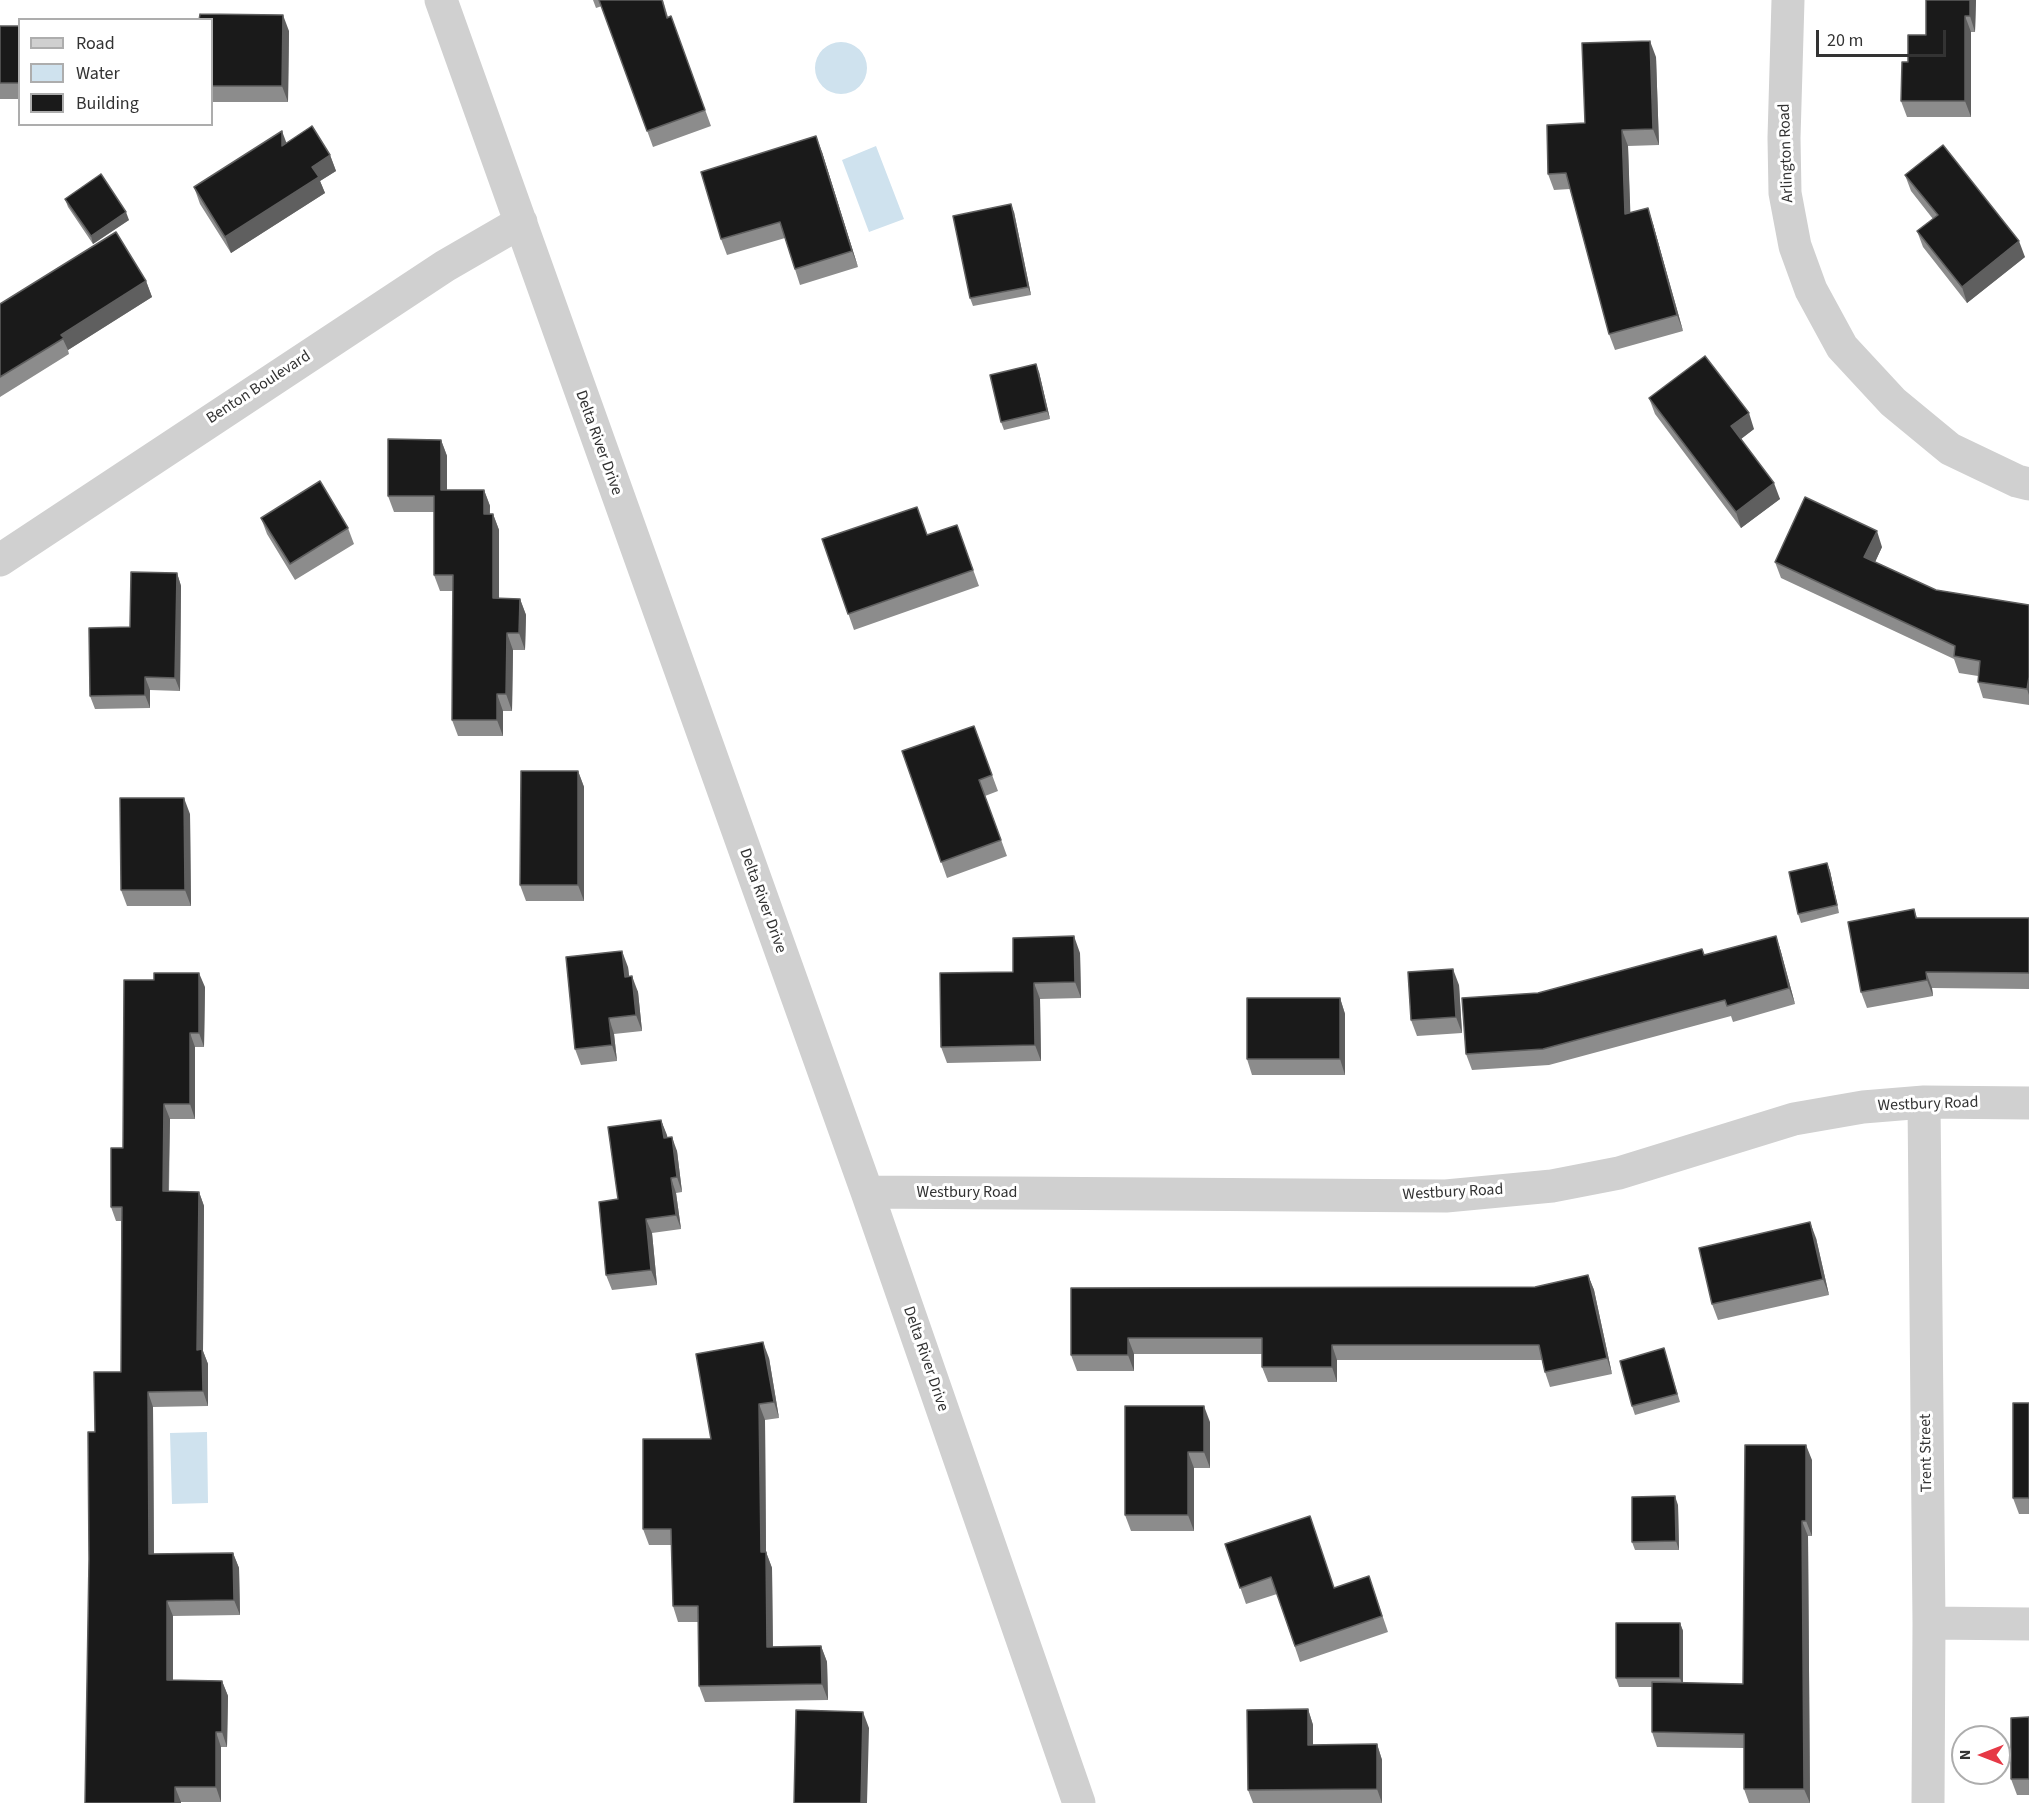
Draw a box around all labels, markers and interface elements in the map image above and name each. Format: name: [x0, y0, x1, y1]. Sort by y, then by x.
legend: [18, 18, 213, 126]
scale bar: [1819, 18, 1950, 56]
text: 20 m: [1827, 28, 1863, 53]
text: Road: [76, 31, 115, 56]
text: Water: [76, 61, 120, 86]
text: Building: [76, 91, 139, 116]
street label: Arlington Road: [1776, 103, 1798, 203]
street label: Benton Boulevard: [203, 347, 315, 429]
street label: Delta River Drive: [570, 388, 626, 498]
street label: Delta River Drive: [734, 846, 790, 956]
street label: Westbury Road: [1877, 1094, 1979, 1116]
street label: Westbury Road: [1402, 1181, 1504, 1205]
street label: Westbury Road: [917, 1183, 1017, 1203]
street label: Delta River Drive: [898, 1304, 952, 1414]
street label: Trent Street: [1917, 1414, 1937, 1492]
north arrow: [1951, 1725, 2011, 1785]
text: N: [1954, 1750, 1976, 1760]

